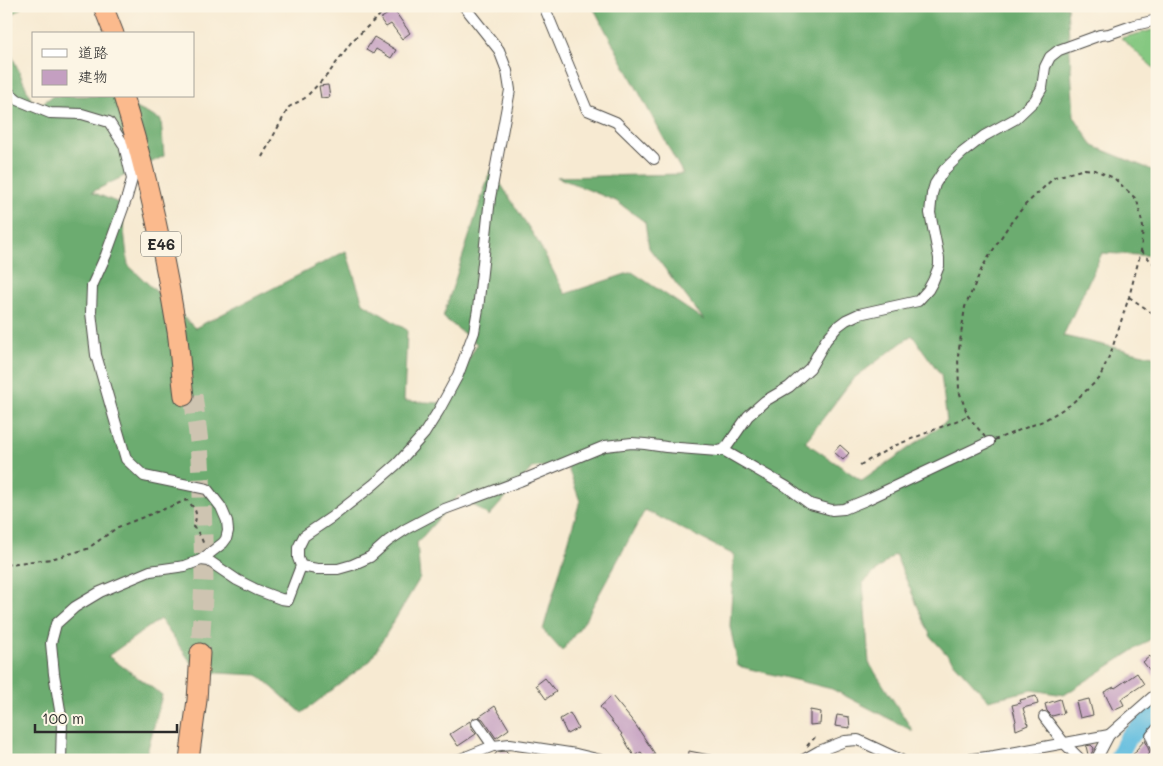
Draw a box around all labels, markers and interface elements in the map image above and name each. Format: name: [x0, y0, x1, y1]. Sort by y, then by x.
legend: [32, 32, 195, 98]
text: 道路: [78, 42, 108, 62]
text: 建物: [78, 66, 108, 86]
road number: E46: [141, 232, 181, 256]
scale bar: [35, 701, 178, 733]
text: 100 m: [42, 708, 84, 728]

